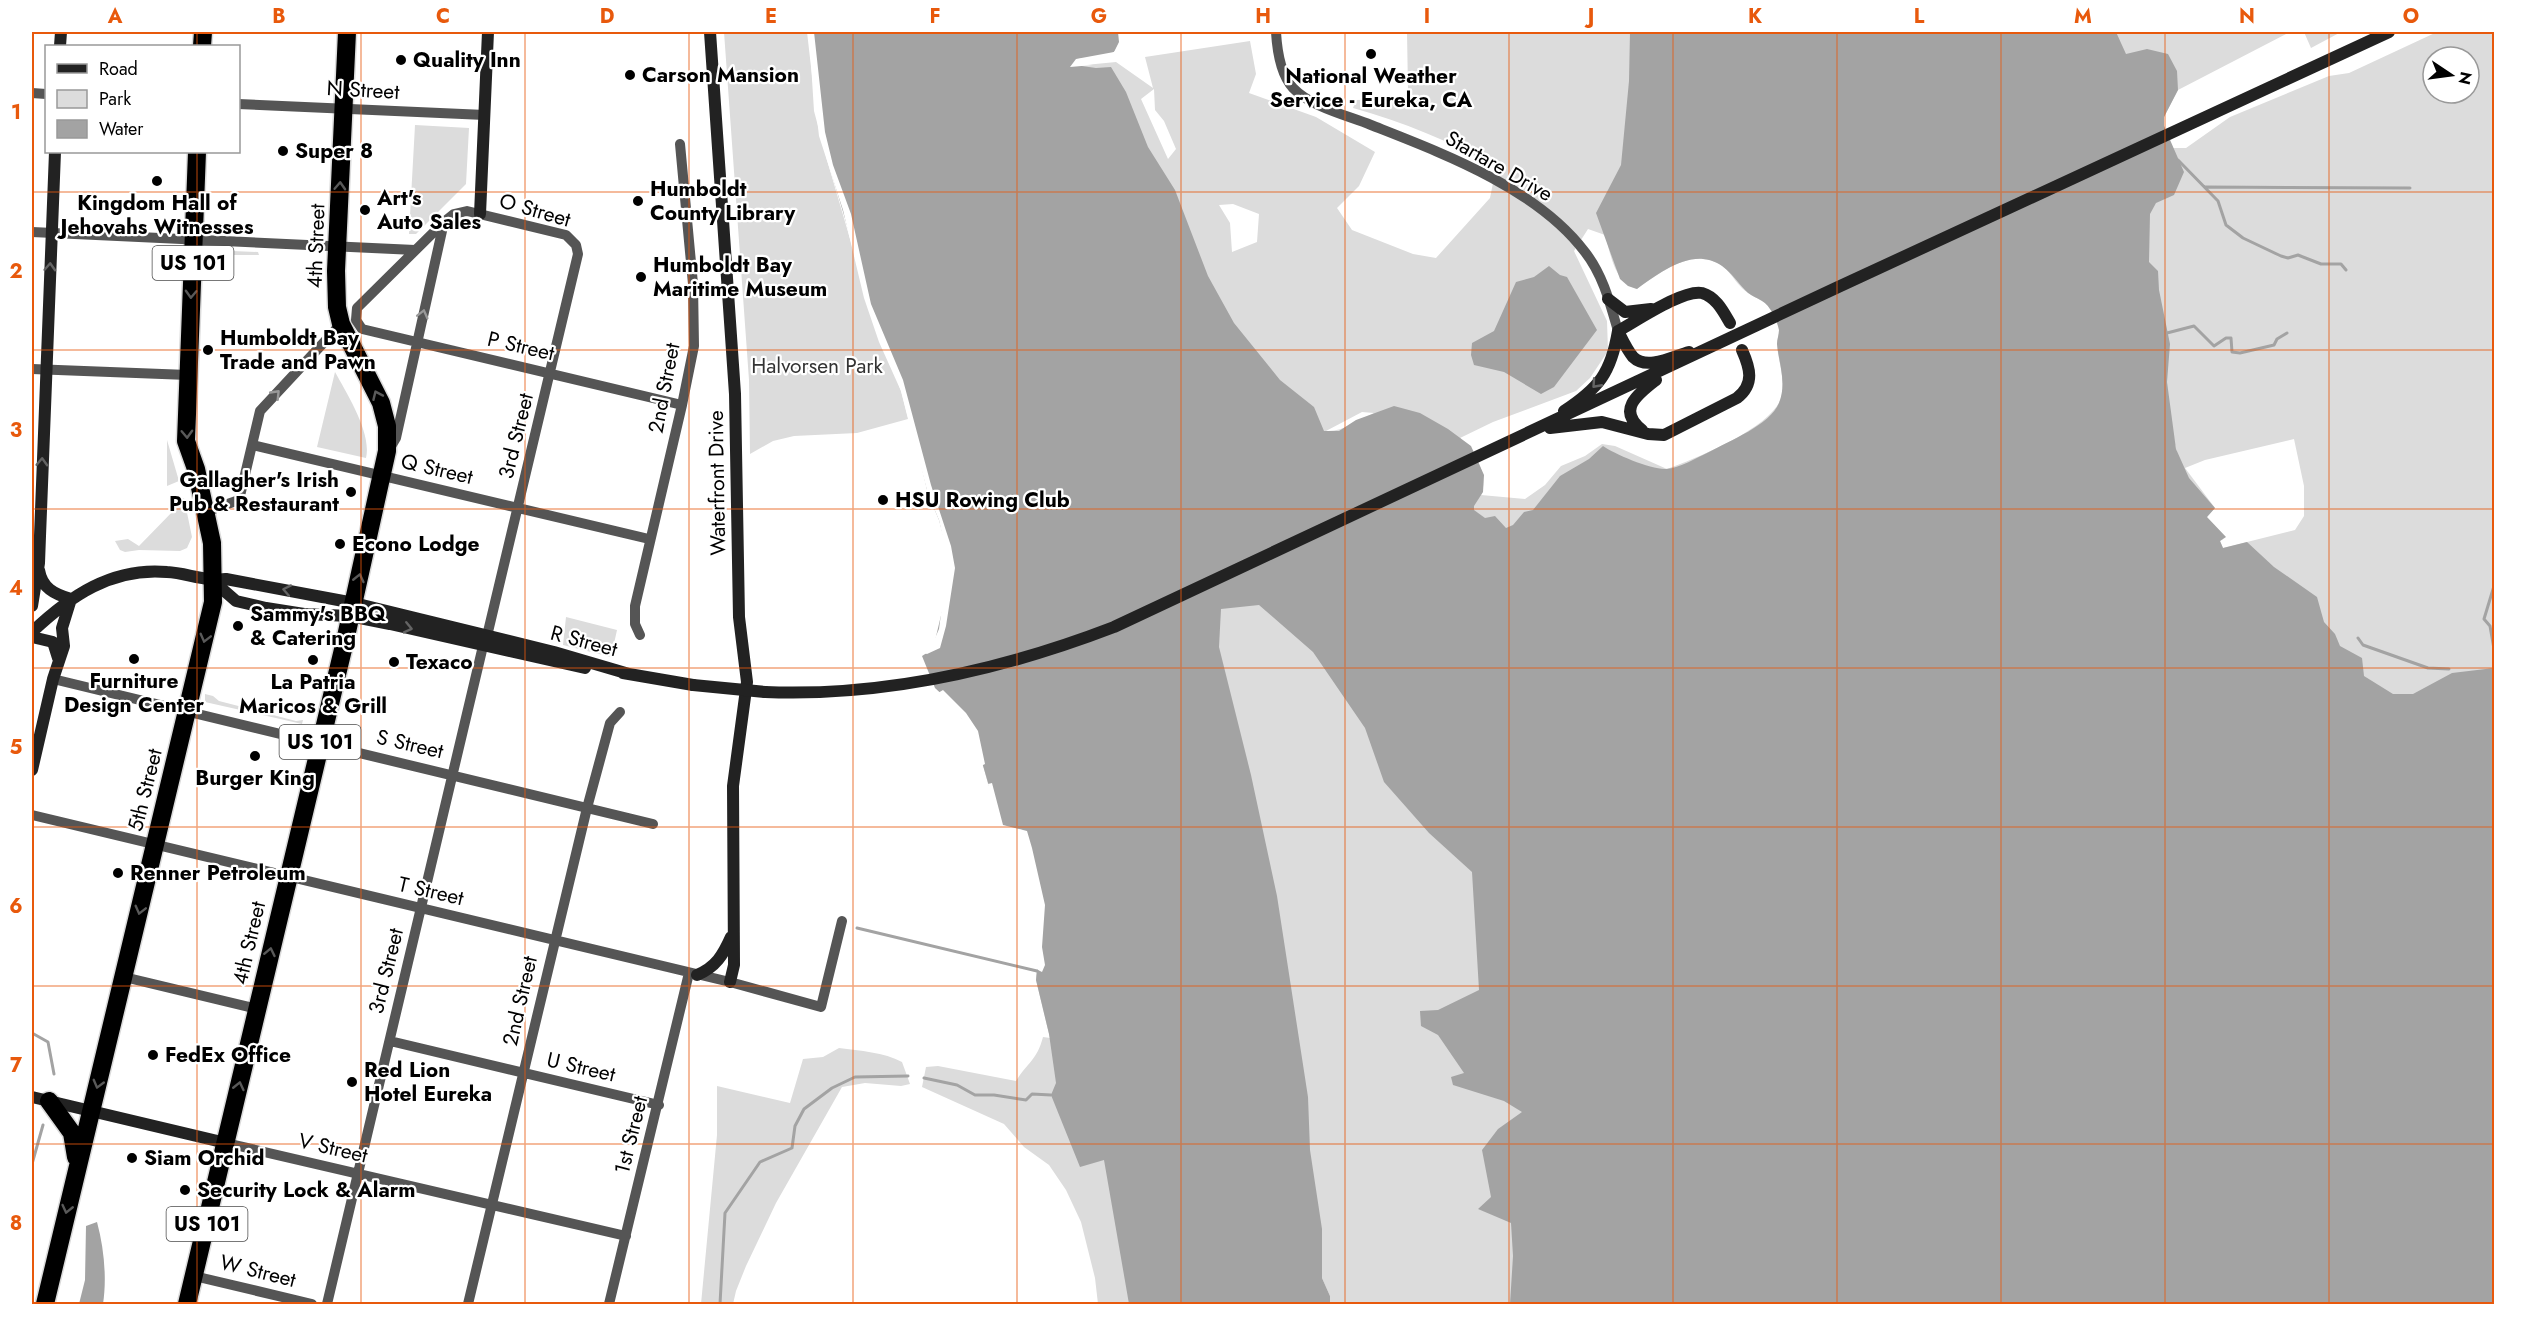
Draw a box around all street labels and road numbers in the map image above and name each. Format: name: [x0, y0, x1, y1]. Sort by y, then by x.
street label: N Street: [326, 73, 400, 107]
street label: Startare Drive: [1440, 123, 1558, 209]
street label: O Street: [496, 186, 574, 234]
street label: 4th Street: [300, 203, 332, 289]
road number: US 101: [152, 246, 234, 280]
street label: P Street: [485, 324, 557, 368]
street label: 2nd Street: [641, 340, 687, 436]
street label: 3rd Street: [491, 390, 541, 482]
street label: Waterfront Drive: [701, 410, 733, 556]
street label: Q Street: [398, 446, 476, 492]
street label: R Street: [547, 618, 621, 664]
street label: S Street: [374, 722, 446, 766]
road number: US 101: [280, 725, 360, 759]
street label: 5th Street: [120, 745, 170, 835]
street label: T Street: [395, 869, 467, 913]
street label: 4th Street: [225, 898, 273, 988]
street label: 3rd Street: [361, 925, 411, 1017]
street label: 2nd Street: [495, 953, 545, 1049]
street label: U Street: [544, 1045, 618, 1089]
street label: 1st Street: [607, 1093, 655, 1177]
street label: V Street: [295, 1125, 371, 1171]
road number: US 101: [166, 1207, 248, 1241]
street label: W Street: [217, 1247, 299, 1295]

